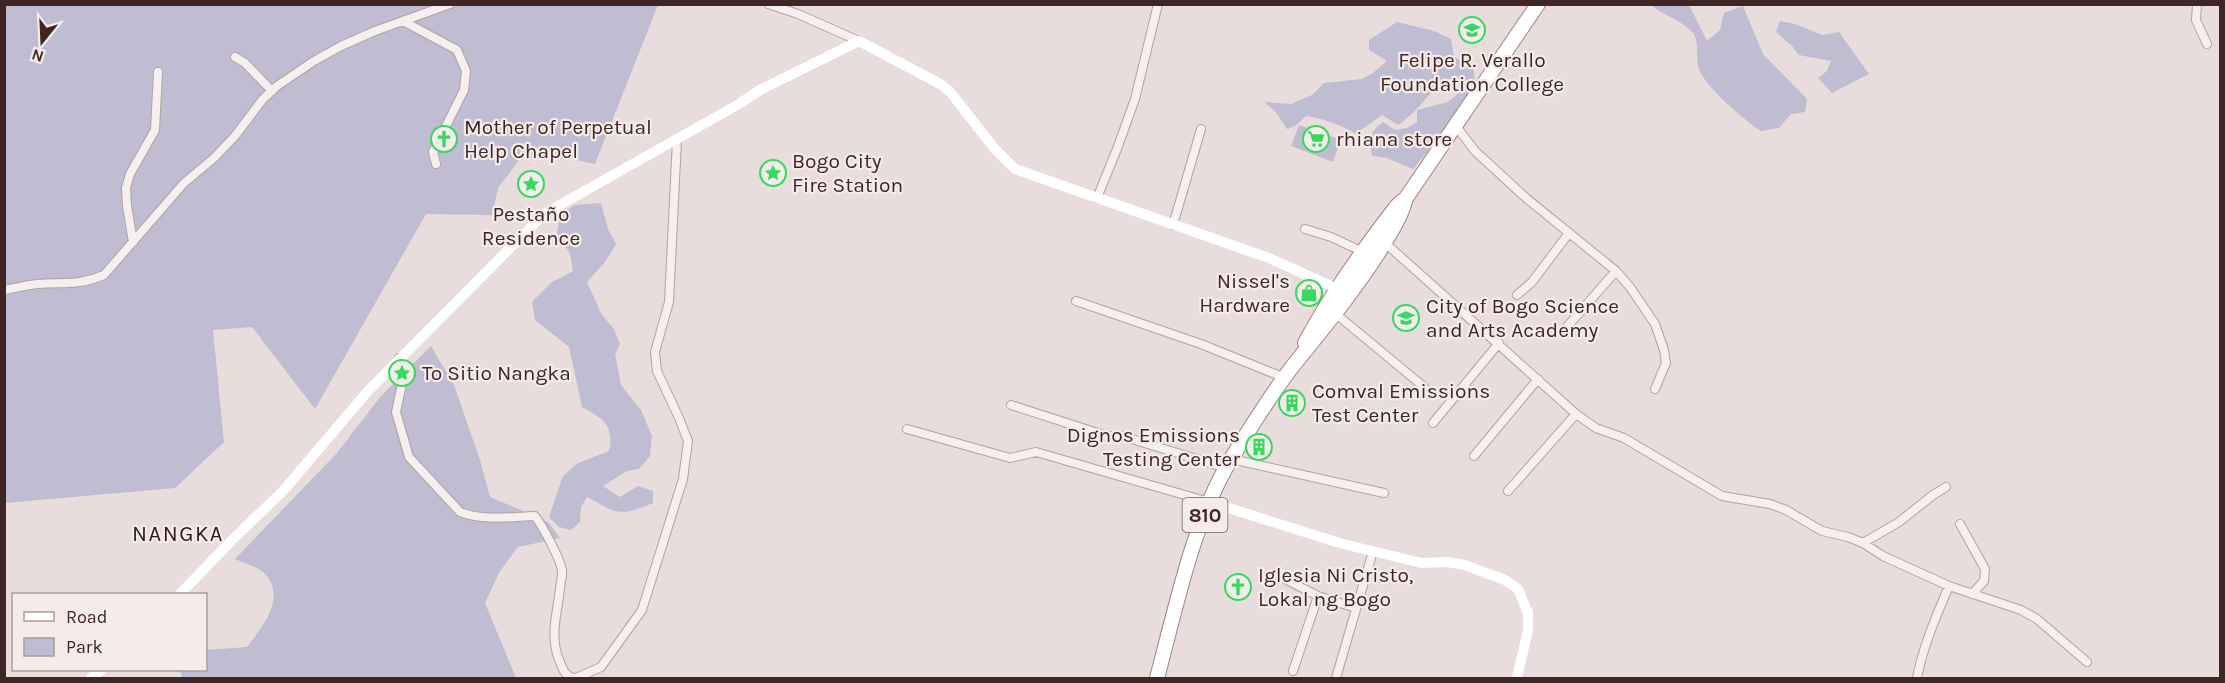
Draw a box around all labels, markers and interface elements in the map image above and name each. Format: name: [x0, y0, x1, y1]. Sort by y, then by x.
north arrow: [12, 12, 72, 72]
school or university icon: Felipe R. Verallo Foundation College: [1457, 15, 1487, 45]
text: N: [29, 45, 46, 67]
place label: Felipe R. Verallo Foundation College: [1380, 48, 1564, 96]
place label: Mother of Perpetual Help Chapel: [464, 115, 652, 163]
church icon: Mother of Perpetual Help Chapel: [429, 124, 459, 154]
supermarket icon: rhiana store: [1301, 124, 1331, 154]
place label: rhiana store: [1336, 127, 1452, 151]
place label: Bogo City Fire Station: [792, 149, 903, 197]
place icon: Bogo City Fire Station: [758, 158, 788, 188]
place icon: Pestaño Residence: [516, 169, 546, 199]
place label: Pestaño Residence: [482, 202, 580, 250]
place label: Nissel's Hardware: [1199, 269, 1290, 317]
shop icon: Nissel's Hardware: [1294, 278, 1324, 308]
place label: City of Bogo Science and Arts Academy: [1426, 294, 1619, 342]
school or university icon: City of Bogo Science and Arts Academy: [1391, 303, 1421, 333]
place icon: To Sitio Nangka: [387, 358, 417, 388]
place label: To Sitio Nangka: [422, 361, 571, 385]
place label: Comval Emissions Test Center: [1312, 379, 1490, 427]
building icon: Comval Emissions Test Center: [1277, 388, 1307, 418]
place label: Dignos Emissions Testing Center: [1067, 423, 1240, 471]
building icon: Dignos Emissions Testing Center: [1244, 432, 1274, 462]
road number: 810: [1182, 498, 1228, 532]
district label: NANGKA: [132, 521, 224, 547]
place label: Iglesia Ni Cristo, Lokal ng Bogo: [1258, 563, 1413, 611]
church icon: Iglesia Ni Cristo, Lokal ng Bogo: [1223, 572, 1253, 602]
legend: [12, 593, 207, 671]
text: Road: [66, 606, 107, 628]
text: Park: [66, 636, 103, 658]

